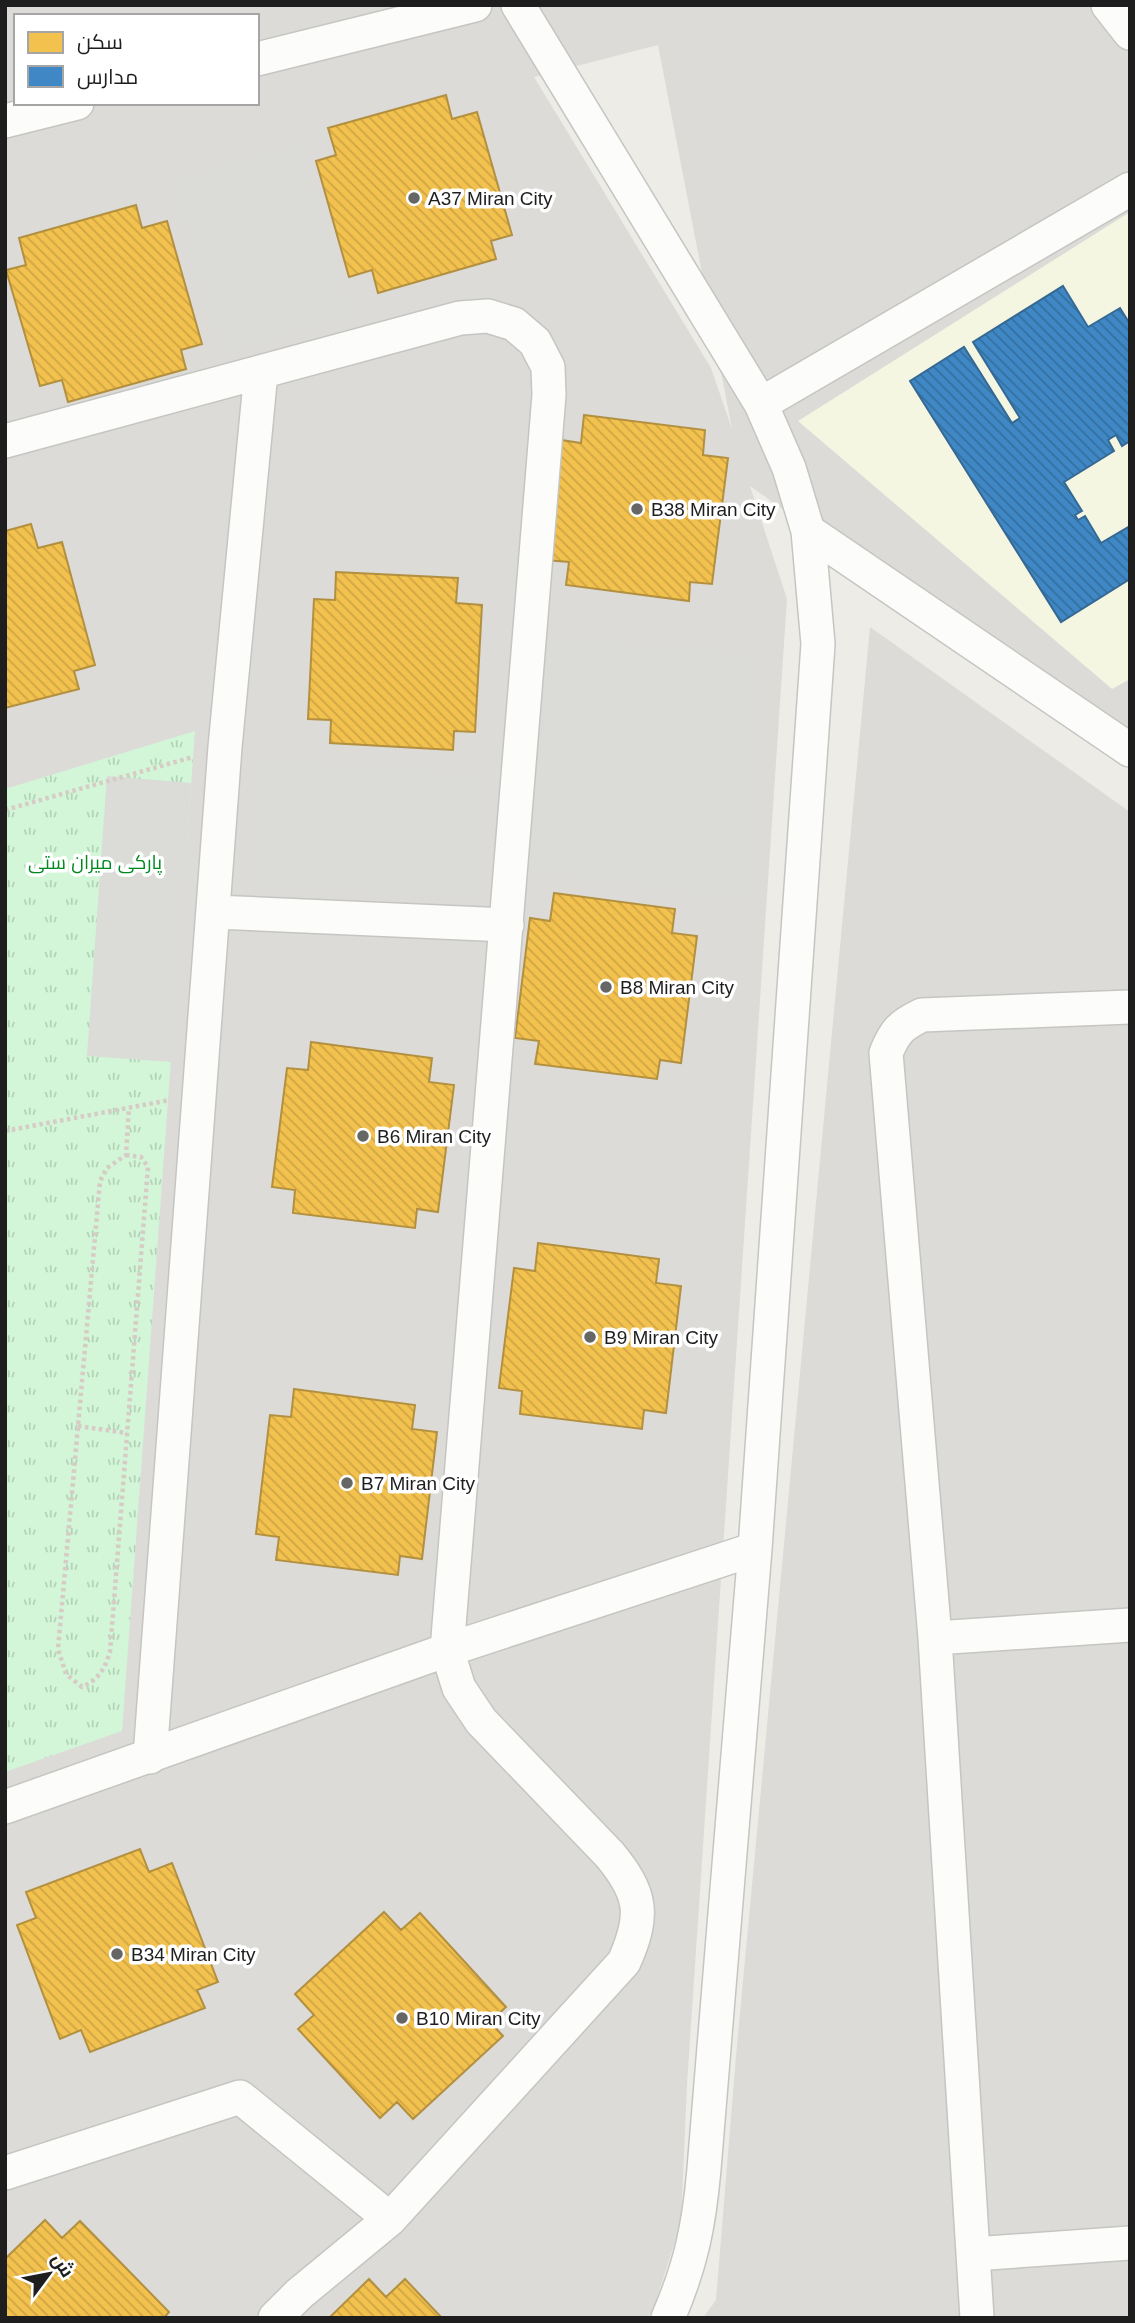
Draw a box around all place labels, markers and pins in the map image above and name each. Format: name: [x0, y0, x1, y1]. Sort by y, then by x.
place label: A37 Miran City: [428, 188, 553, 209]
marker: A37 Miran City: [406, 190, 422, 206]
place label: B38 Miran City: [651, 499, 776, 520]
marker: B38 Miran City: [629, 501, 645, 517]
place label: B8 Miran City: [620, 977, 735, 998]
marker: B8 Miran City: [598, 979, 614, 995]
place label: B6 Miran City: [377, 1126, 492, 1147]
marker: B6 Miran City: [355, 1128, 371, 1144]
place label: B9 Miran City: [604, 1327, 719, 1348]
marker: B9 Miran City: [582, 1329, 598, 1345]
place label: B7 Miran City: [361, 1473, 476, 1494]
marker: B7 Miran City: [339, 1475, 355, 1491]
place label: B34 Miran City: [131, 1944, 256, 1965]
marker: B34 Miran City: [109, 1946, 125, 1962]
place label: B10 Miran City: [416, 2008, 541, 2029]
marker: B10 Miran City: [394, 2010, 410, 2026]

